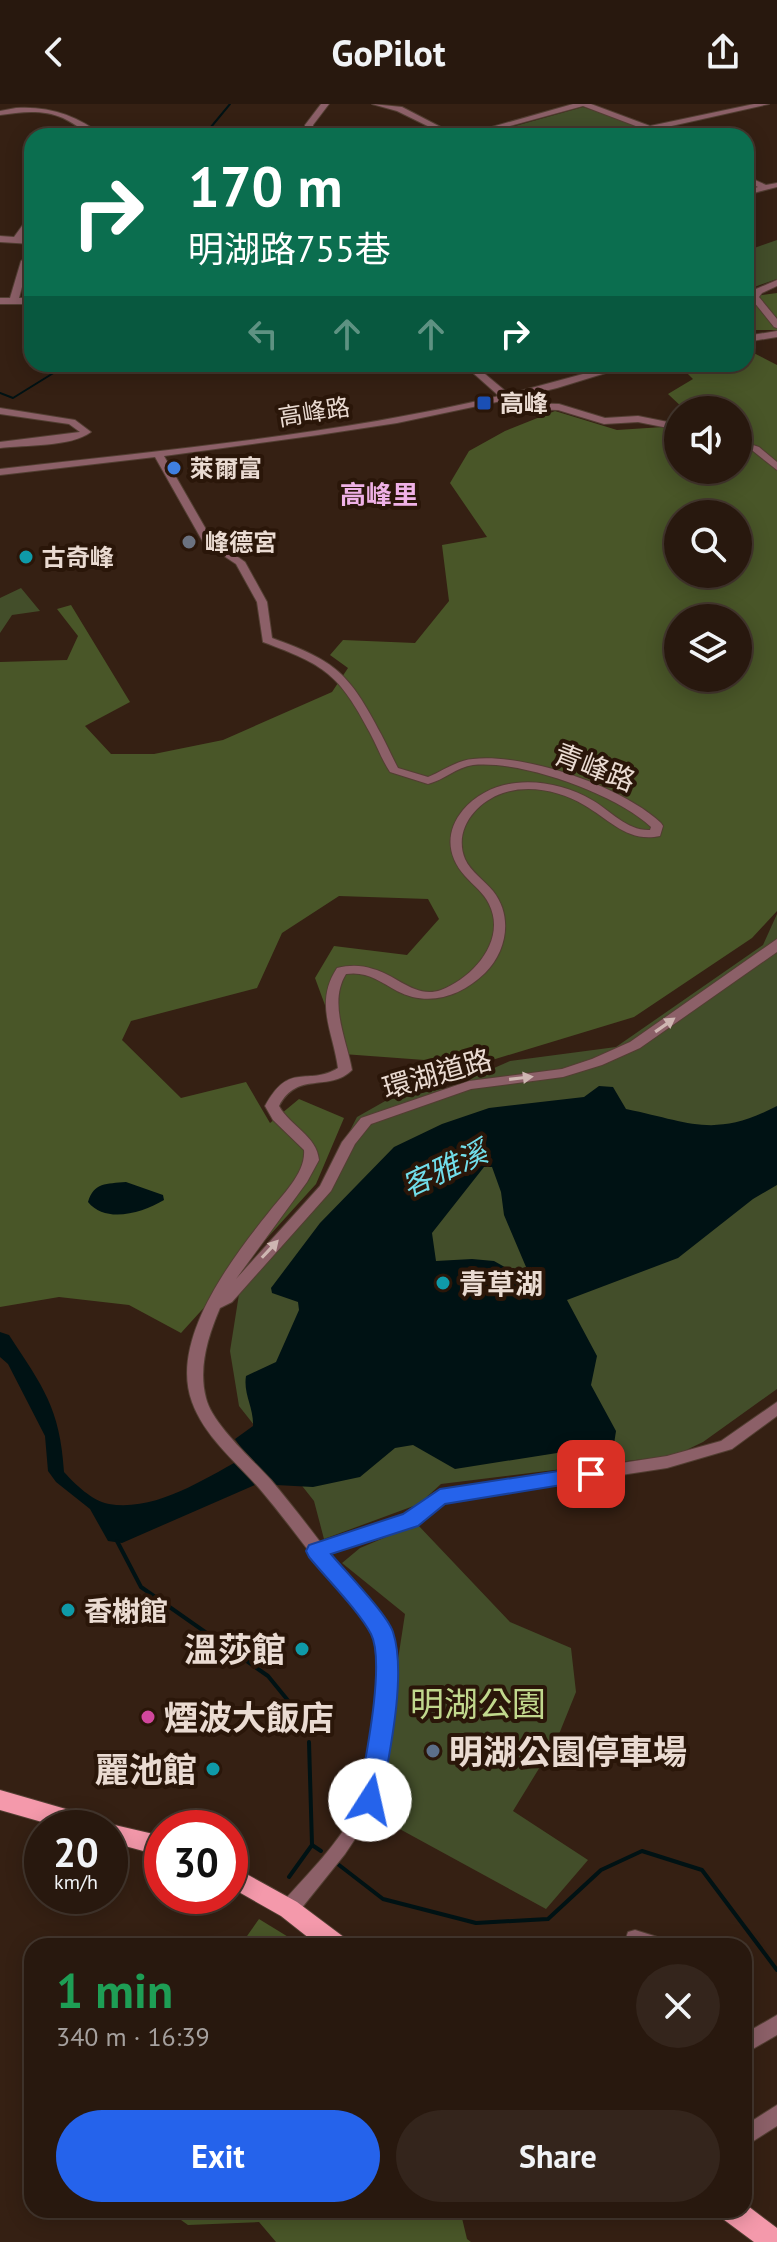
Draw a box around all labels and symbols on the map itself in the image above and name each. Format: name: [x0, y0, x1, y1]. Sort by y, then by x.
place label: 高峰: [500, 388, 548, 419]
street label: 高峰路: [276, 391, 352, 433]
marker: 高峰: [475, 394, 493, 412]
place label: 萊爾富: [190, 453, 262, 484]
marker: 萊爾富: [165, 459, 183, 477]
district label: 高峰里: [340, 478, 418, 511]
place label: 峰德宮: [205, 527, 277, 558]
marker: 峰德宮: [180, 533, 198, 551]
place label: 古奇峰: [42, 542, 114, 573]
marker: 古奇峰: [17, 548, 35, 566]
street label: 青峰路: [549, 735, 641, 799]
one-way arrow: [654, 1018, 675, 1033]
street label: 環湖道路: [378, 1040, 496, 1106]
one-way arrow: [509, 1071, 534, 1084]
water label: 客雅溪: [395, 1130, 497, 1205]
one-way arrow: [260, 1239, 278, 1258]
place label: 青草湖: [459, 1265, 543, 1302]
marker: 青草湖: [434, 1274, 452, 1292]
pin: [557, 1440, 625, 1508]
place label: 香榭館: [84, 1592, 168, 1629]
marker: 香榭館: [59, 1601, 77, 1619]
place label: 溫莎館: [184, 1627, 286, 1671]
marker: 溫莎館: [293, 1640, 311, 1658]
park label: 明湖公園: [410, 1681, 546, 1725]
place label: 煙波大飯店: [164, 1695, 334, 1739]
marker: 煙波大飯店: [139, 1708, 157, 1726]
place label: 明湖公園停車場: [449, 1729, 687, 1773]
marker: 明湖公園停車場: [424, 1742, 442, 1760]
place label: 麗池館: [95, 1747, 197, 1791]
position arrow: [328, 1758, 412, 1842]
marker: 麗池館: [204, 1760, 222, 1778]
speed limit sign: 30: [144, 1810, 248, 1914]

